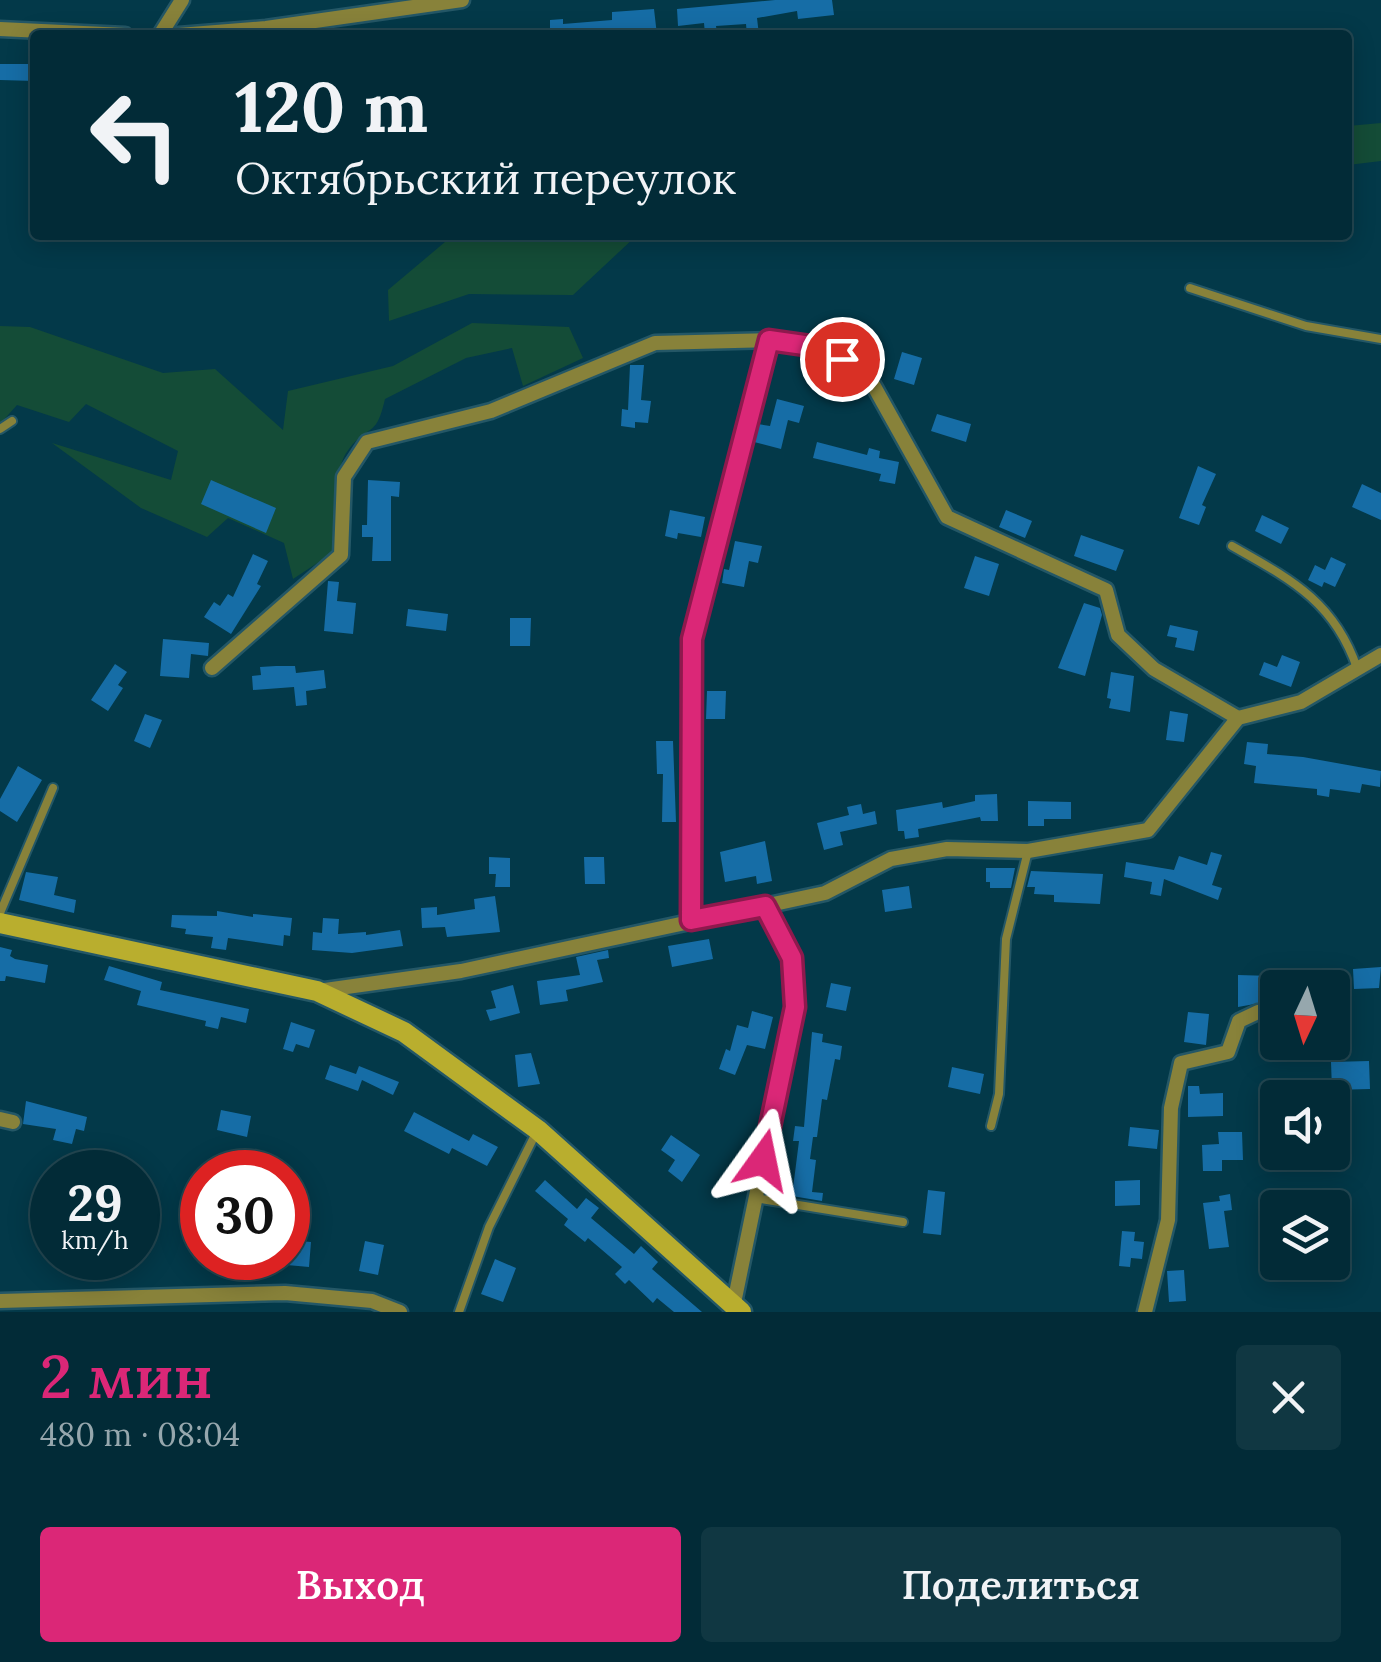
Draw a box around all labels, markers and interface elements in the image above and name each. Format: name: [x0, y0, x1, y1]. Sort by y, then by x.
text: 120 m: [235, 62, 428, 151]
icon: left: [70, 70, 200, 200]
text: Октябрьский переулок: [235, 149, 736, 206]
pin: [800, 317, 885, 402]
icon: arrive: [815, 332, 870, 387]
north arrow: [1260, 970, 1350, 1060]
map controls: [1260, 970, 1350, 1280]
button: sound: [1260, 1080, 1350, 1170]
position arrow: [711, 1108, 815, 1212]
speed limit sign: 30: [180, 1150, 310, 1280]
text: 29: [67, 1171, 123, 1235]
button: layers: [1260, 1190, 1350, 1280]
text: km/h: [61, 1224, 129, 1256]
text: 2 мин: [40, 1338, 213, 1414]
button: close: [1236, 1345, 1341, 1450]
text: 480 m · 08:04: [40, 1414, 240, 1455]
button: Выход: [40, 1527, 681, 1642]
button: Поделиться: [701, 1527, 1341, 1642]

